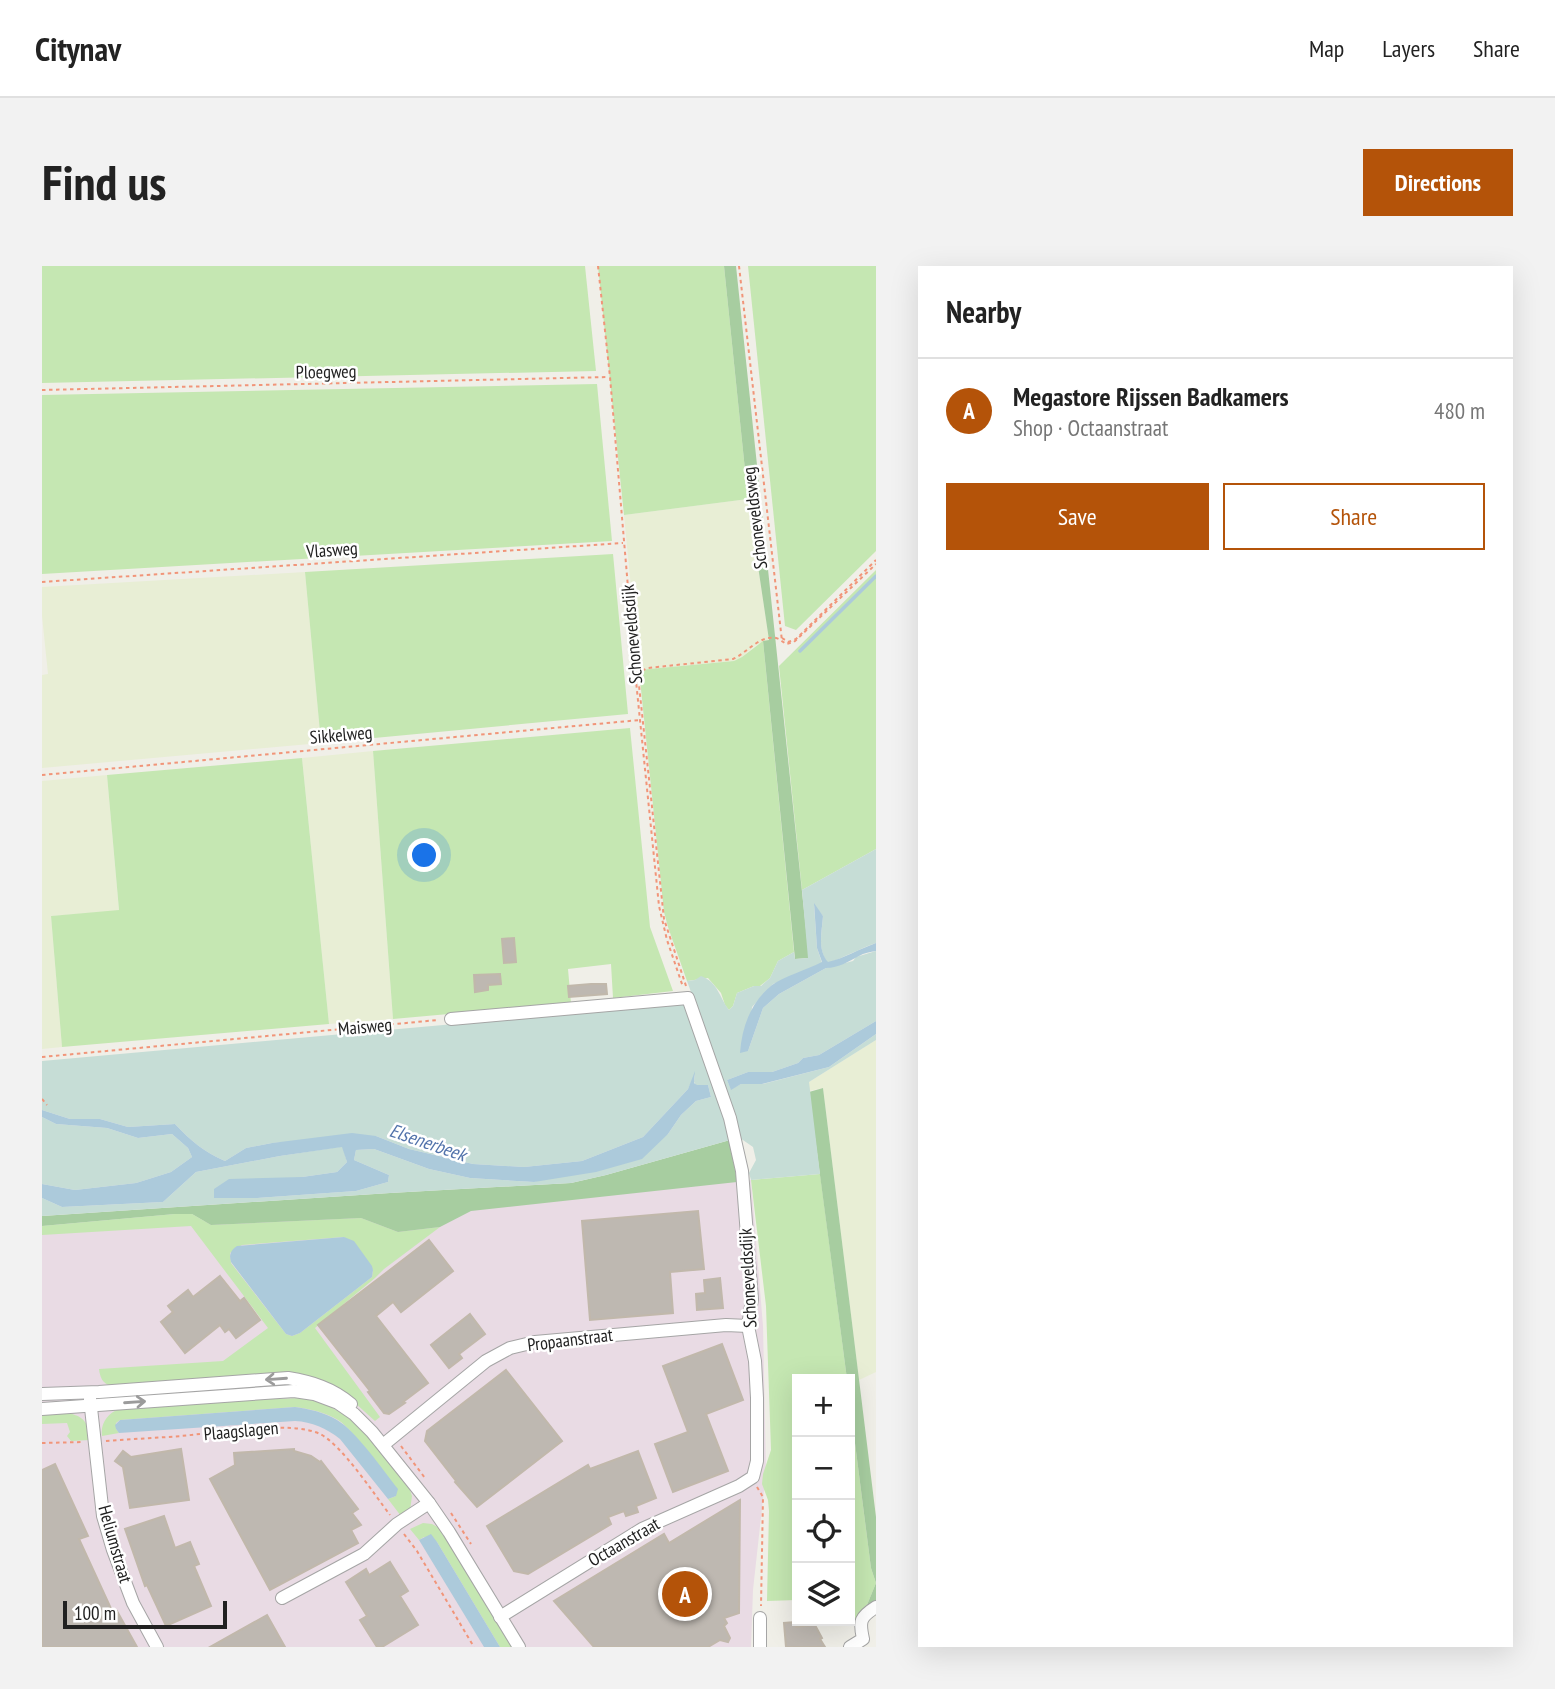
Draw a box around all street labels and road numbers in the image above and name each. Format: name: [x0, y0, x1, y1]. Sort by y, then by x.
street label: Ploegweg: [295, 359, 357, 384]
street label: Schoneveldsweg: [737, 466, 772, 571]
street label: Vlasweg: [305, 536, 358, 563]
street label: Schoneveldsdijk: [616, 583, 647, 685]
street label: Sikkelweg: [309, 720, 373, 749]
street label: Maisweg: [337, 1013, 393, 1040]
street label: Schoneveldsdijk: [733, 1228, 762, 1329]
street label: Propaanstraat: [526, 1323, 614, 1356]
street label: Plaagslagen: [203, 1416, 279, 1445]
street label: Heliumstraat: [93, 1502, 138, 1586]
street label: Octaanstraat: [584, 1512, 664, 1571]

